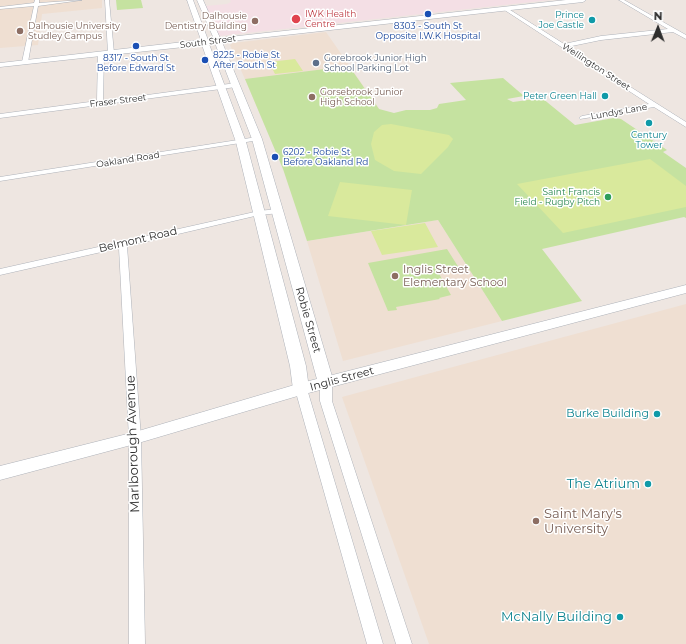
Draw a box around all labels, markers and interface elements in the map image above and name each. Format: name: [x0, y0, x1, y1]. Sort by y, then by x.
north arrow: [638, 8, 678, 48]
place label: IWK Health Centre: [305, 9, 356, 30]
marker: 8303 - South St Opposite I.W.K Hospital: [423, 9, 433, 19]
text: N: [654, 9, 663, 23]
place label: Prince Joe Castle: [539, 10, 584, 31]
place label: Dalhousie Dentistry Building: [165, 11, 247, 32]
marker: IWK Health Centre: [290, 13, 302, 25]
marker: Prince Joe Castle: [587, 15, 597, 25]
marker: Dalhousie Dentistry Building: [250, 16, 260, 26]
place label: Dalhousie University Studley Campus: [28, 21, 120, 42]
place label: 8303 - South St Opposite I.W.K Hospital: [375, 21, 481, 42]
marker: Dalhousie University Studley Campus: [15, 26, 25, 36]
street label: South Street: [179, 33, 237, 51]
marker: 8317 - South St Before Edward St: [131, 41, 141, 51]
street label: Wellington Street: [560, 41, 632, 93]
place label: 8225 - Robie St After South St: [213, 50, 280, 71]
place label: 8317 - South St Before Edward St: [97, 53, 175, 74]
place label: Gorebrook Junior High School Parking Lot: [324, 53, 427, 74]
marker: 8225 - Robie St After South St: [200, 55, 210, 65]
marker: Gorebrook Junior High School Parking Lot: [311, 58, 321, 68]
place label: Gorsebrook Junior High School: [320, 87, 403, 108]
place label: Peter Green Hall: [523, 91, 597, 101]
marker: Peter Green Hall: [600, 91, 610, 101]
street label: Fraser Street: [89, 92, 147, 110]
marker: Gorsebrook Junior High School: [307, 92, 317, 102]
street label: Lundys Lane: [590, 102, 648, 122]
marker: Century Tower: [644, 118, 654, 128]
place label: Century Tower: [631, 130, 667, 151]
place label: 6202 - Robie St Before Oakland Rd: [283, 147, 368, 168]
street label: Oakland Road: [96, 150, 160, 170]
marker: 6202 - Robie St Before Oakland Rd: [270, 152, 280, 162]
place label: Saint Francis Field - Rugby Pitch: [514, 187, 600, 208]
marker: Saint Francis Field - Rugby Pitch: [603, 192, 613, 202]
street label: Belmont Road: [98, 225, 178, 255]
place label: Inglis Street Elementary School: [403, 263, 507, 289]
marker: Inglis Street Elementary School: [390, 271, 400, 281]
street label: Robie Street: [292, 285, 324, 355]
street label: Inglis Street: [309, 364, 375, 394]
street label: Marlborough Avenue: [123, 375, 143, 513]
place label: Burke Building: [566, 407, 649, 421]
marker: Burke Building: [652, 409, 662, 419]
place label: The Atrium: [567, 476, 640, 492]
marker: The Atrium: [643, 479, 653, 489]
place label: Saint Mary's University: [544, 506, 622, 537]
marker: Saint Mary's University: [531, 516, 541, 526]
place label: McNally Building: [501, 609, 612, 625]
marker: McNally Building: [615, 612, 625, 622]

